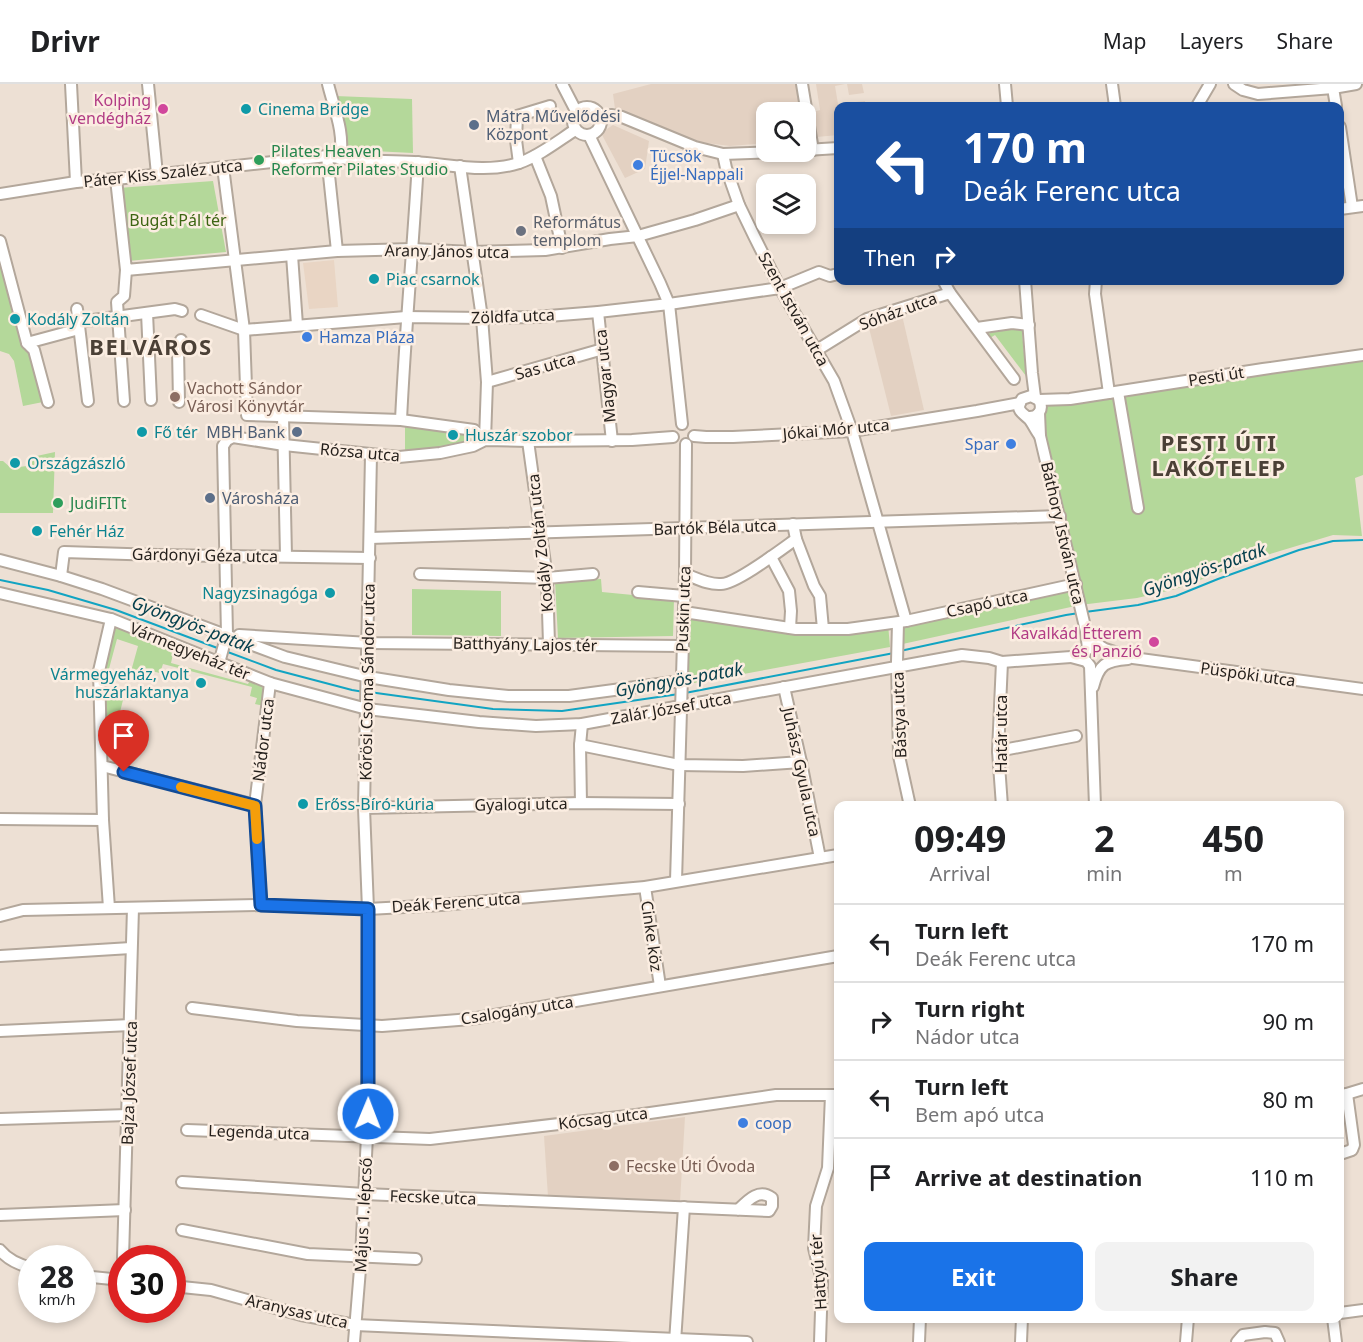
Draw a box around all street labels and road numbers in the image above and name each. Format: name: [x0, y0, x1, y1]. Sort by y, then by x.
street label: Páter Kiss Szaléz utca: [82, 154, 244, 192]
street label: Arany János utca: [384, 239, 510, 263]
street label: Szent István utca: [753, 248, 835, 370]
street label: Sóház utca: [856, 287, 940, 335]
street label: Zöldfa utca: [471, 304, 555, 328]
street label: Magyar utca: [589, 328, 621, 424]
street label: Sas utca: [512, 347, 578, 385]
street label: Pesti út: [1187, 361, 1246, 391]
street label: Jókai Mór utca: [780, 413, 890, 445]
street label: Rózsa utca: [319, 438, 401, 466]
street label: Báthory István utca: [1036, 459, 1090, 607]
street label: Kodály Zoltán utca: [522, 473, 558, 613]
street label: Bartók Béla utca: [653, 514, 777, 540]
street label: Gárdonyi Géza utca: [132, 543, 278, 567]
street label: Puskin utca: [671, 566, 695, 652]
street label: Kőrösi Csoma Sándor utca: [354, 583, 380, 781]
street label: Csapó utca: [944, 584, 1030, 622]
street label: Vármegyeház tér: [127, 617, 254, 685]
street label: Batthyány Lajos tér: [453, 632, 598, 656]
street label: Püspöki utca: [1199, 656, 1297, 692]
street label: Bástya utca: [886, 671, 912, 759]
street label: Zalár József utca: [609, 687, 733, 729]
street label: Határ utca: [990, 695, 1012, 773]
street label: Nádor utca: [247, 697, 279, 783]
street label: Juhász Gyula utca: [777, 703, 826, 839]
street label: Gyalogi utca: [474, 792, 568, 816]
street label: Deák Ferenc utca: [391, 887, 521, 917]
street label: Cinke köz: [636, 899, 668, 973]
street label: Csalogány utca: [459, 990, 575, 1030]
street label: Bajza József utca: [116, 1021, 142, 1145]
street label: Kócsag utca: [557, 1102, 649, 1134]
street label: Legenda utca: [208, 1119, 310, 1145]
street label: Május 1. lépcső: [349, 1157, 377, 1273]
street label: Fecske utca: [389, 1184, 477, 1210]
street label: Hattyú tér: [804, 1233, 832, 1311]
street label: Aranysas utca: [244, 1289, 350, 1333]

